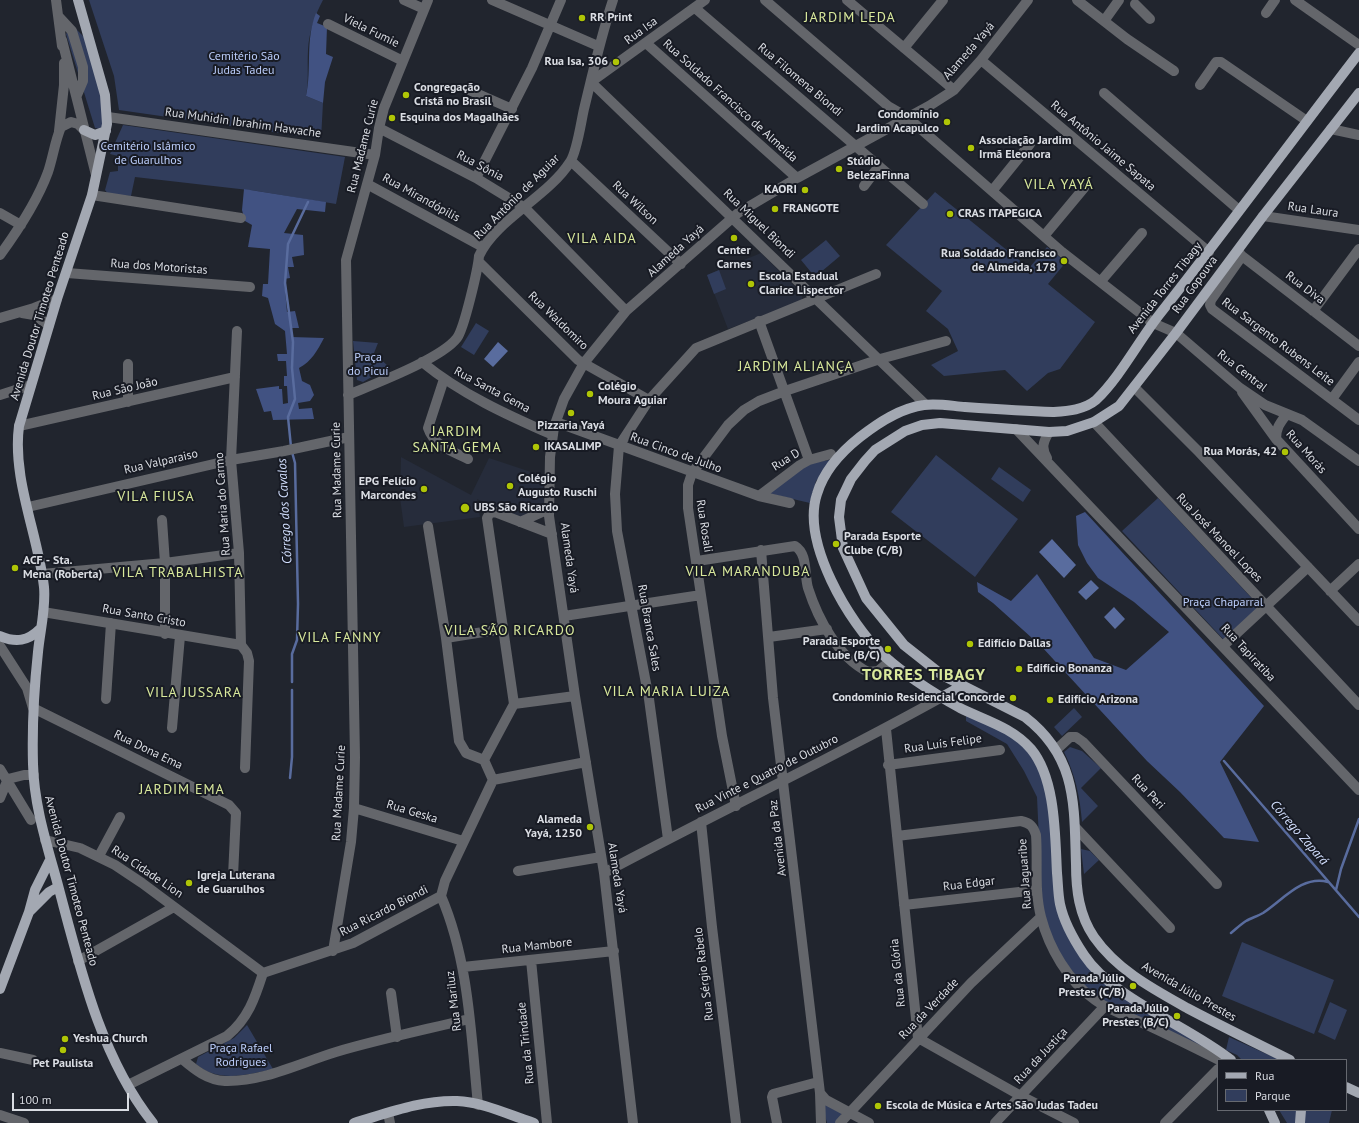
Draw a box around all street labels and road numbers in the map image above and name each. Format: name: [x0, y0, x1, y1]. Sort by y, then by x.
street label: Viela Fumie: [341, 11, 401, 51]
street label: Rua Isa: [622, 14, 660, 48]
street label: Alameda Yayá: [940, 19, 998, 83]
street label: Rua Soldado Francisco de Almeida: [660, 37, 800, 165]
street label: Rua Filomena Biondi: [755, 40, 845, 120]
street label: Rua Madame Curie: [344, 98, 382, 194]
street label: Rua Antônio Jaime Sapata: [1048, 98, 1158, 194]
street label: Rua Muhidin Ibrahim Hawache: [164, 105, 322, 141]
street label: Rua Sônia: [454, 148, 506, 184]
street label: Rua Antônio de Aguiar: [471, 151, 563, 243]
street label: Rua Mirandópilis: [380, 171, 462, 225]
street label: Rua Wilson: [609, 178, 661, 228]
street label: Rua Miguel Biondi: [720, 186, 798, 262]
street label: Rua Laura: [1287, 199, 1339, 221]
street label: Alameda Yayá: [645, 222, 707, 280]
street label: Avenida Doutor Timoteo Penteado: [7, 230, 73, 402]
street label: Avenida Torres Tibagy: [1125, 239, 1205, 337]
street label: Rua Gopouva: [1169, 253, 1221, 317]
street label: Rua dos Motoristas: [110, 256, 208, 278]
street label: Rua Diva: [1283, 269, 1327, 307]
street label: Rua Waldomiro: [525, 289, 591, 353]
street label: Rua Sargento Rubens Leite: [1219, 295, 1337, 389]
street label: Rua Central: [1214, 347, 1270, 395]
street label: Rua Santa Gema: [452, 364, 532, 416]
street label: Rua São João: [91, 374, 159, 404]
street label: Rua Madame Curie: [329, 422, 345, 518]
street label: Rua Morás: [1283, 427, 1329, 477]
street label: Rua Cinco de Julho: [628, 430, 724, 476]
street label: Rua Valparaiso: [123, 446, 199, 478]
street label: Rua D: [769, 446, 803, 474]
street label: Rua Maria do Carmo: [212, 452, 234, 556]
street label: Rua José Manoel Lopes: [1173, 491, 1265, 585]
street label: Rua Rosali: [693, 499, 715, 553]
street label: Alameda Yayá: [557, 522, 581, 594]
street label: Rua Branca Sales: [634, 584, 664, 672]
street label: Rua Santo Cristo: [101, 602, 187, 630]
street label: Rua Tapiratiba: [1218, 621, 1278, 685]
street label: Rua Dona Ema: [111, 727, 185, 773]
street label: Rua Luís Felipe: [903, 731, 983, 757]
street label: Rua Vinte e Quatro de Outubro: [693, 732, 841, 816]
street label: Rua Madame Curie: [329, 745, 349, 841]
street label: Rua Peri: [1128, 772, 1168, 812]
street label: Avenida Doutor Timoteo Penteado: [41, 794, 101, 968]
street label: Rua Geska: [385, 797, 439, 827]
street label: Avenida da Paz: [766, 799, 790, 877]
street label: Rua Jaguaribe: [1015, 838, 1035, 910]
street label: Alameda Yayá: [604, 842, 630, 914]
street label: Rua Cidade Lion: [108, 843, 186, 901]
street label: Rua Edgar: [942, 874, 996, 894]
street label: Rua Ricardo Biondi: [337, 882, 431, 940]
street label: Rua Sérgio Rabelo: [691, 926, 717, 1022]
street label: Rua Mambore: [501, 935, 573, 957]
street label: Rua da Glória: [887, 938, 909, 1008]
street label: Avenida Júlio Prestes: [1139, 959, 1239, 1025]
street label: Rua Mariluz: [443, 970, 465, 1032]
street label: Rua da Verdade: [896, 975, 962, 1043]
street label: Rua da Trindade: [515, 1001, 537, 1085]
street label: Rua da Justiça: [1011, 1025, 1071, 1087]

